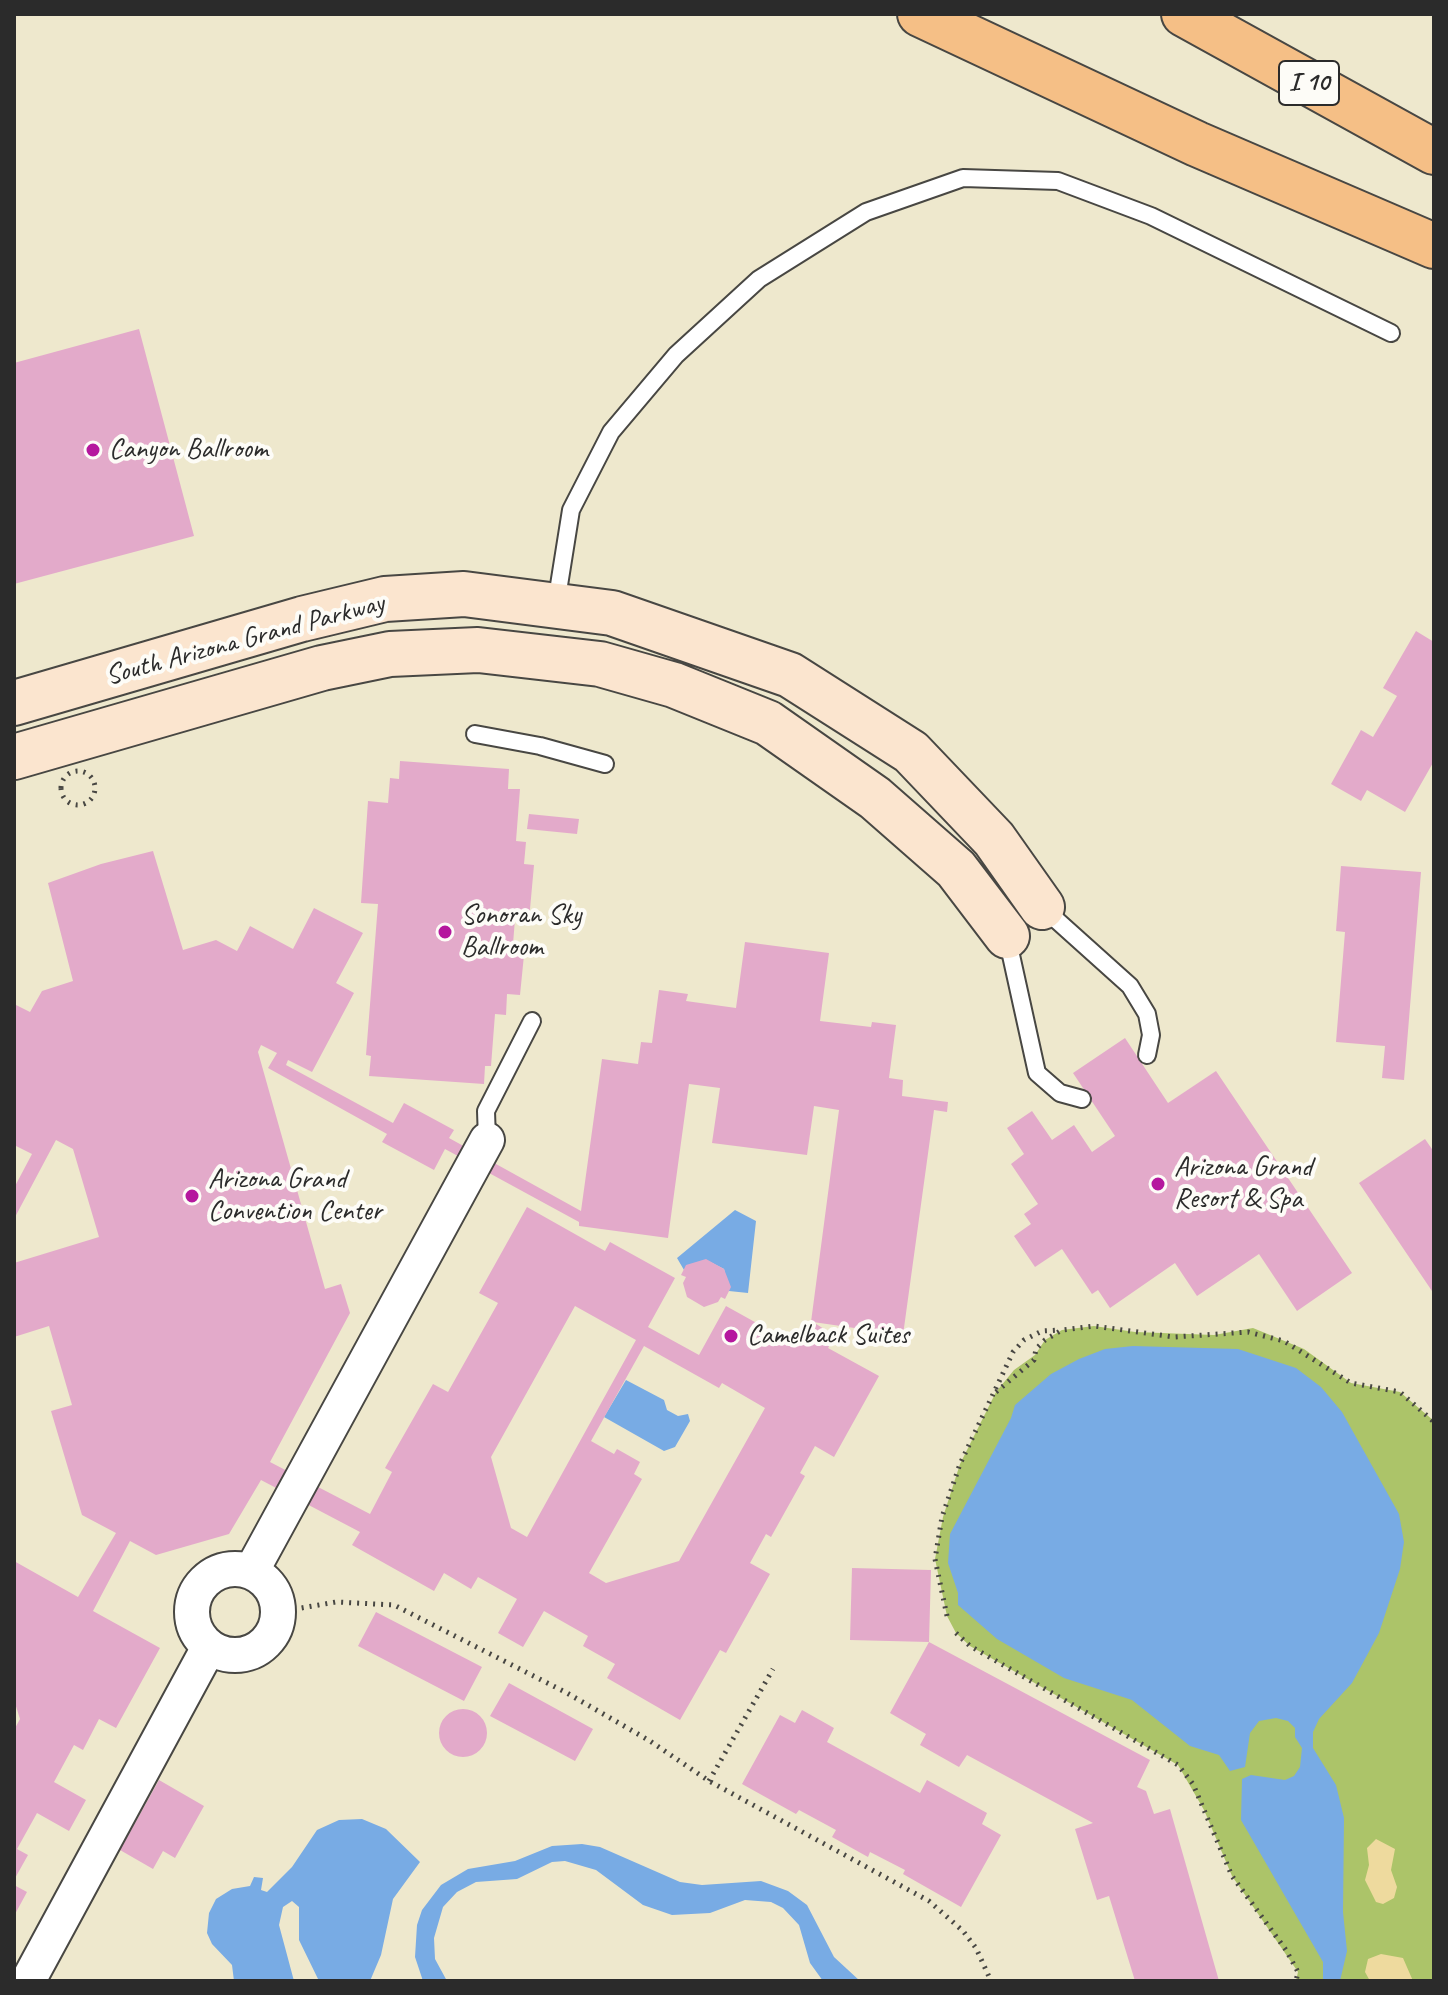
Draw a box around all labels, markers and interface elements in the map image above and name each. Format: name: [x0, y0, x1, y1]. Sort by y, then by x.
road number: I 10: [1279, 61, 1339, 105]
place label: Canyon Ballroom: [109, 433, 268, 467]
marker: Canyon Ballroom: [84, 441, 102, 459]
street label: South Arizona Grand Parkway: [102, 587, 388, 693]
place label: Sonoran Sky Ballroom: [461, 899, 581, 965]
marker: Sonoran Sky Ballroom: [436, 923, 454, 941]
place label: Arizona Grand Resort & Spa: [1174, 1151, 1312, 1217]
place label: Arizona Grand Convention Center: [208, 1163, 382, 1229]
marker: Arizona Grand Resort & Spa: [1149, 1175, 1167, 1193]
marker: Arizona Grand Convention Center: [183, 1187, 201, 1205]
place label: Camelback Suites: [747, 1319, 909, 1353]
marker: Camelback Suites: [722, 1327, 740, 1345]

